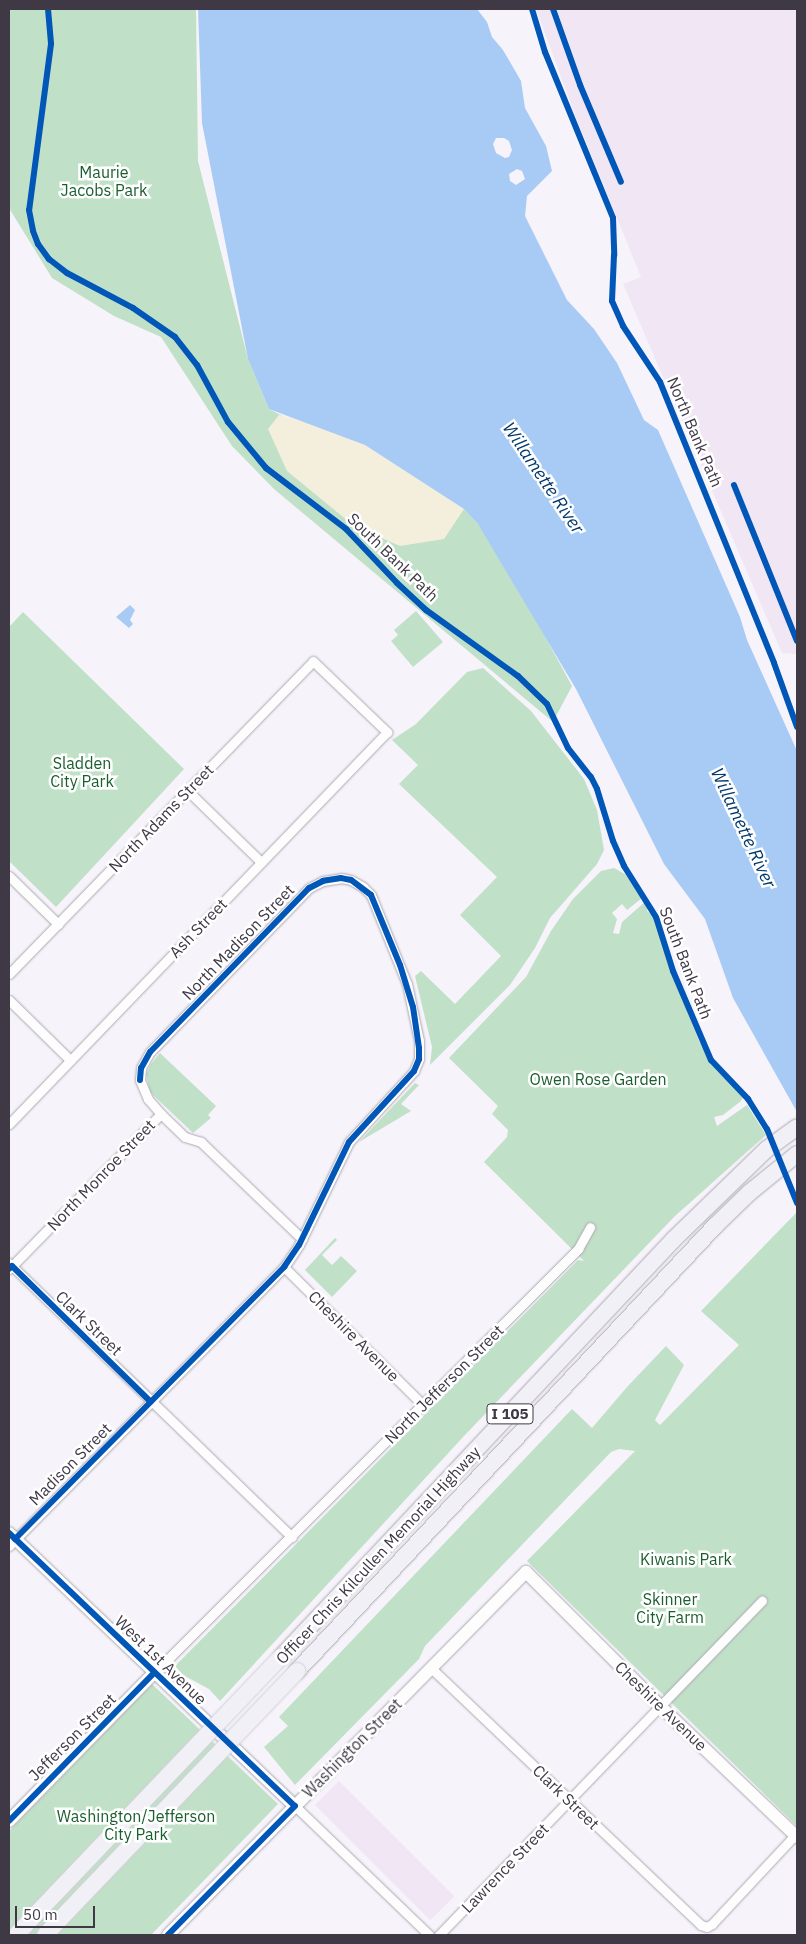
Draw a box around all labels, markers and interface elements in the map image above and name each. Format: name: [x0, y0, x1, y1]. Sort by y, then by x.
park label: Maurie Jacobs Park: [61, 162, 147, 200]
street label: North Bank Path: [663, 374, 727, 490]
water label: Willamette River: [498, 418, 588, 538]
street label: South Bank Path: [344, 509, 442, 605]
park label: Sladden City Park: [50, 753, 114, 791]
street label: North Adams Street: [105, 760, 217, 876]
water label: Willamette River: [706, 765, 780, 891]
street label: North Madison Street: [178, 880, 298, 1004]
street label: Ash Street: [165, 894, 231, 962]
street label: South Bank Path: [656, 904, 716, 1022]
park label: Owen Rose Garden: [529, 1069, 667, 1089]
street label: North Monroe Street: [43, 1115, 159, 1235]
street label: Clark Street: [52, 1287, 126, 1359]
street label: Cheshire Avenue: [305, 1287, 403, 1385]
street label: North Jefferson Street: [381, 1321, 507, 1447]
road number: I 105: [486, 1402, 534, 1426]
street label: Madison Street: [25, 1419, 115, 1509]
street label: Officer Chris Kilcullen Memorial Highway: [272, 1442, 484, 1668]
park label: Kiwanis Park: [640, 1549, 732, 1569]
park label: Skinner City Farm: [636, 1589, 704, 1627]
street label: West 1st Avenue: [111, 1611, 211, 1709]
street label: Cheshire Avenue: [611, 1657, 711, 1755]
street label: Jefferson Street: [24, 1689, 120, 1785]
street label: Washington Street: [298, 1694, 406, 1802]
street label: Clark Street: [529, 1761, 603, 1833]
park label: Washington/Jefferson City Park: [57, 1806, 215, 1844]
street label: Lawrence Street: [458, 1819, 552, 1917]
scale bar: [18, 1896, 98, 1928]
text: 50 m: [23, 1905, 58, 1924]

